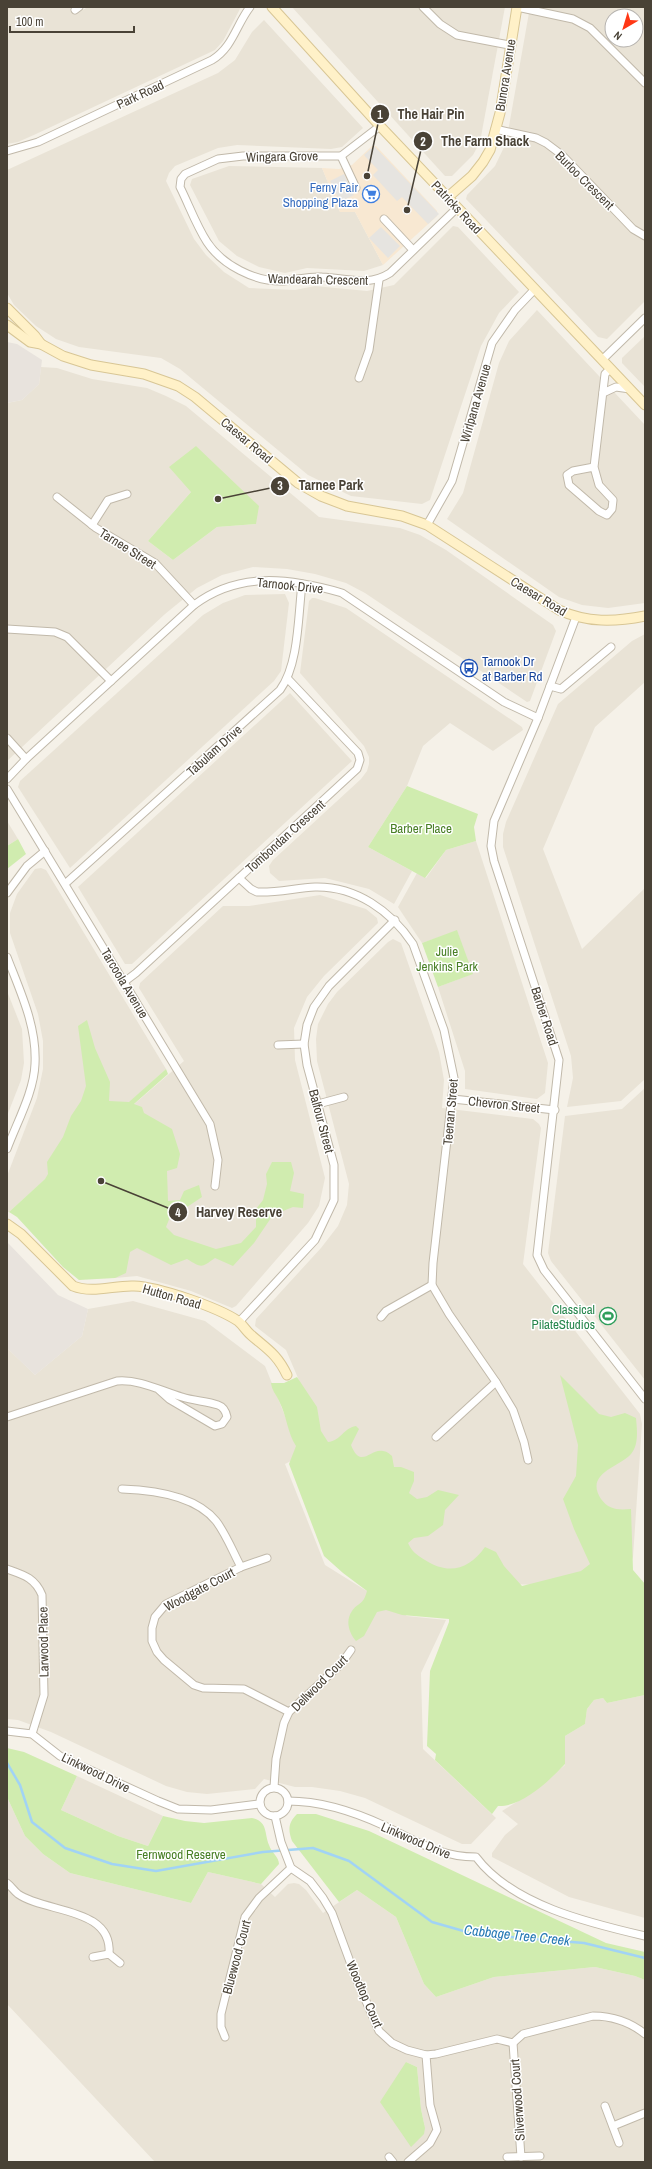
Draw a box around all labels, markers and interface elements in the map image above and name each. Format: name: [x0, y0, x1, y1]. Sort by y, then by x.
scale bar: [10, 8, 134, 34]
north arrow: [604, 8, 644, 48]
text: 100 m: [16, 14, 43, 30]
text: N: [611, 28, 625, 43]
street label: Bunora Avenue: [491, 38, 520, 112]
street label: Park Road: [114, 76, 167, 113]
callout: The Hair Pin: [370, 101, 473, 127]
text: The Hair Pin: [398, 105, 465, 123]
text: 1: [377, 107, 383, 123]
callout: The Farm Shack: [413, 128, 537, 154]
text: The Farm Shack: [441, 132, 530, 150]
text: 2: [420, 134, 426, 150]
street label: Wingara Grove: [246, 147, 318, 166]
street label: Burloo Crescent: [552, 147, 618, 213]
street label: Patricks Road: [428, 177, 486, 238]
place label: Ferny Fair Shopping Plaza: [283, 179, 358, 211]
supermarket icon: Ferny Fair Shopping Plaza: [361, 184, 381, 204]
street label: Wandearah Crescent: [268, 270, 368, 289]
street label: Wirlpana Avenue: [456, 362, 495, 444]
street label: Caesar Road: [217, 414, 276, 467]
callout: Tarnee Park: [270, 473, 371, 499]
text: Tarnee Park: [299, 476, 364, 494]
text: 3: [277, 478, 283, 494]
street label: Tarnee Street: [96, 524, 159, 573]
street label: Caesar Road: [507, 573, 570, 620]
street label: Tarnook Drive: [256, 574, 324, 597]
place label: Tarnook Dr at Barber Rd: [482, 653, 543, 685]
bus stop icon: Tarnook Dr at Barber Rd: [459, 658, 479, 678]
street label: Tabulam Drive: [183, 721, 246, 780]
street label: Tombondan Crescent: [242, 796, 329, 877]
park label: Barber Place: [390, 820, 452, 837]
park label: Julie Jenkins Park: [416, 943, 478, 975]
street label: Tarcoola Avenue: [97, 945, 152, 1021]
street label: Barber Road: [527, 985, 562, 1048]
street label: Teenan Street: [439, 1078, 462, 1146]
street label: Balfour Street: [305, 1087, 338, 1155]
street label: Chevron Street: [467, 1092, 541, 1117]
callout: Harvey Reserve: [168, 1199, 290, 1225]
text: Harvey Reserve: [196, 1203, 282, 1221]
text: 4: [175, 1205, 181, 1221]
street label: Hutton Road: [141, 1280, 203, 1313]
place label: Classical PilateStudios: [532, 1301, 595, 1333]
sports icon: Classical PilateStudios: [598, 1306, 618, 1326]
street label: Woodgate Court: [161, 1564, 237, 1615]
street label: Larwood Place: [34, 1607, 53, 1677]
street label: Dellwood Court: [288, 1652, 351, 1715]
street label: Linkwood Drive: [59, 1749, 133, 1796]
street label: Linkwood Drive: [378, 1818, 453, 1863]
park label: Fernwood Reserve: [136, 1846, 226, 1863]
street label: Bluewood Court: [218, 1918, 255, 1996]
water label: Cabbage Tree Creek: [463, 1920, 572, 1950]
street label: Woodtop Court: [342, 1958, 387, 2030]
street label: Silverwood Court: [506, 2059, 529, 2141]

